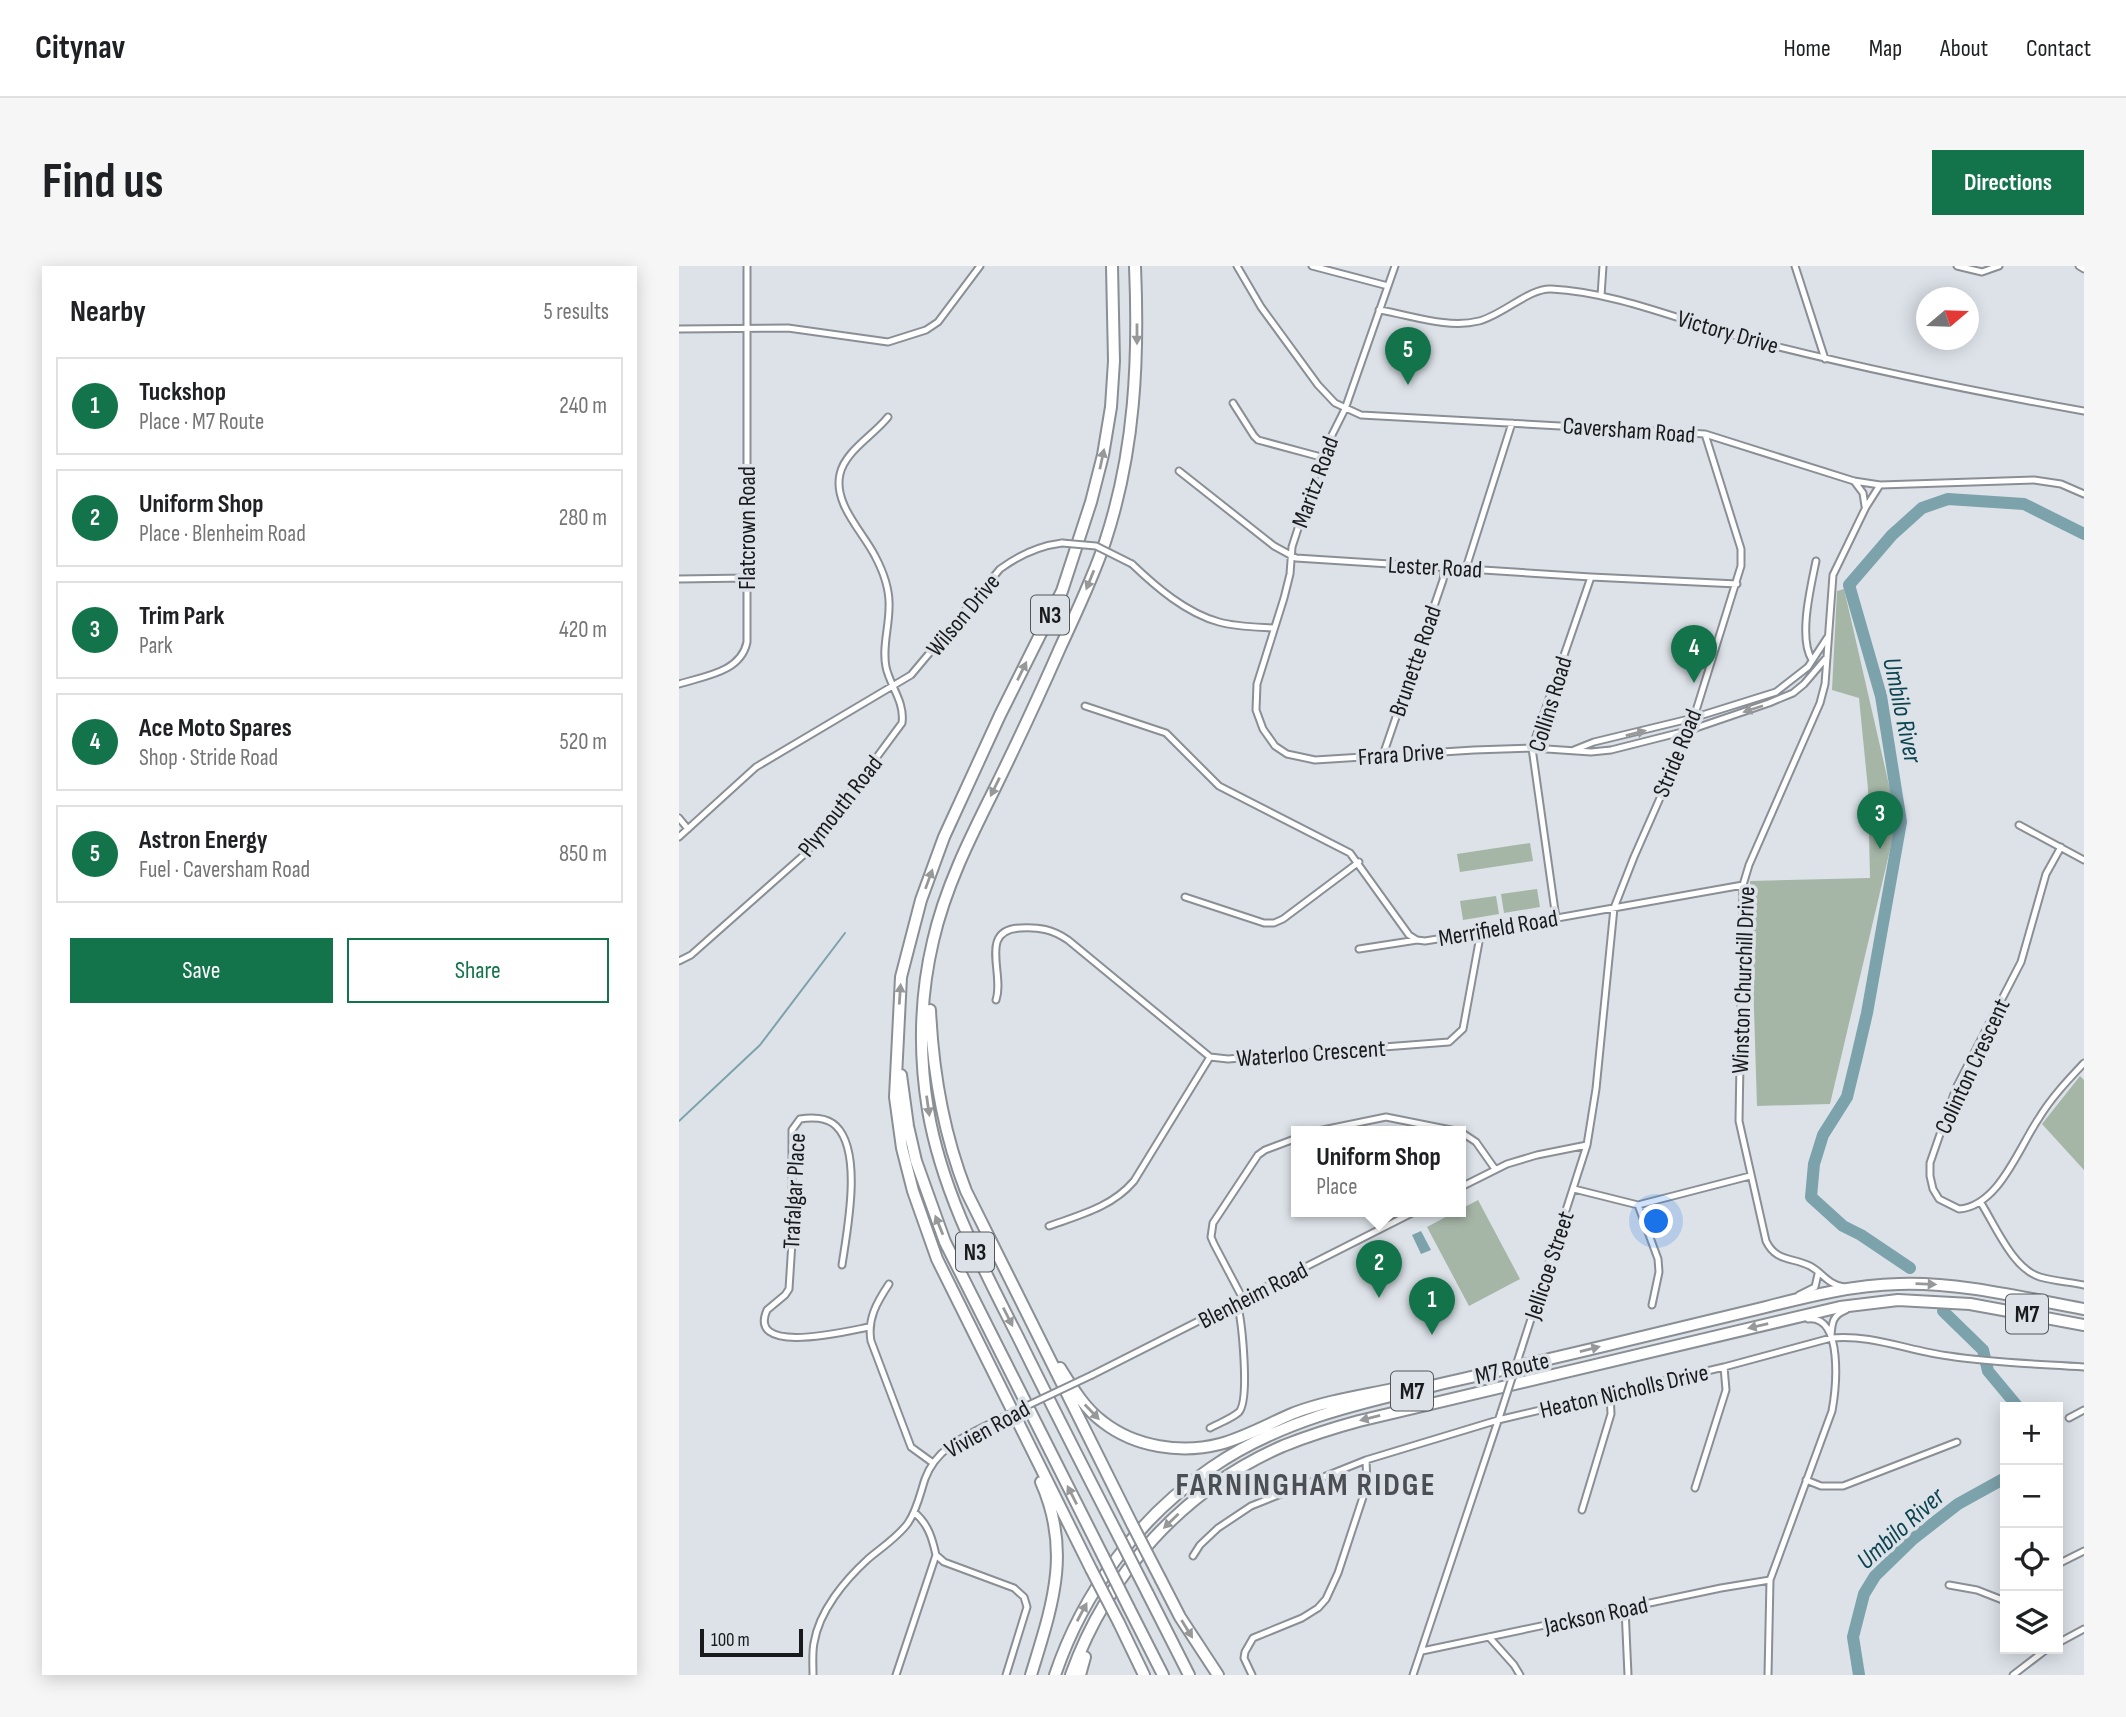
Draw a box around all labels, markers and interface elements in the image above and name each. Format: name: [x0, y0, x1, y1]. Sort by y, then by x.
text: Citynav: [35, 28, 125, 68]
text: Home: [1783, 34, 1831, 63]
text: Map: [1869, 34, 1902, 63]
text: About: [1940, 34, 1988, 63]
text: Contact: [2026, 34, 2091, 63]
button: Directions: [1932, 150, 2084, 215]
text: Find us: [42, 153, 164, 212]
north arrow: [1916, 287, 1979, 350]
text: Nearby: [70, 294, 146, 330]
text: 5 results: [543, 298, 609, 326]
street label: Victory Drive: [1674, 304, 1782, 361]
one-way arrow: [1131, 323, 1143, 345]
pin: 5: [1385, 327, 1431, 385]
text: Tuckshop: [139, 377, 226, 408]
text: 1: [90, 392, 100, 420]
text: 240 m: [559, 392, 607, 420]
text: Place · M7 Route: [139, 408, 264, 436]
street label: Caversham Road: [1562, 411, 1696, 450]
street label: Maritz Road: [1286, 433, 1345, 532]
one-way arrow: [1096, 448, 1107, 470]
street label: Flatcrown Road: [733, 466, 762, 590]
text: Uniform Shop: [139, 489, 264, 520]
text: 2: [90, 504, 100, 532]
text: 280 m: [559, 504, 607, 532]
text: Place · Blenheim Road: [139, 520, 306, 548]
street label: Lester Road: [1387, 551, 1483, 584]
street label: Wilson Drive: [920, 568, 1006, 663]
one-way arrow: [1085, 569, 1096, 590]
road number: N3: [1031, 596, 1069, 634]
text: Trim Park: [139, 601, 225, 632]
street label: Brunette Road: [1383, 602, 1448, 720]
text: 3: [90, 616, 100, 644]
text: 420 m: [559, 616, 607, 644]
pin: 4: [1671, 625, 1717, 683]
text: Park: [139, 632, 173, 660]
street label: Collins Road: [1522, 653, 1579, 755]
water label: Umbilo River: [1875, 655, 1928, 768]
one-way arrow: [1017, 661, 1028, 681]
one-way arrow: [1742, 704, 1763, 715]
street label: Stride Road: [1647, 705, 1708, 801]
text: Ace Moto Spares: [139, 713, 292, 744]
one-way arrow: [1626, 727, 1648, 738]
text: 4: [90, 728, 100, 756]
text: 520 m: [560, 728, 607, 756]
street label: Frara Drive: [1357, 737, 1445, 772]
text: Shop · Stride Road: [139, 744, 278, 772]
street label: Plymouth Road: [792, 750, 889, 863]
one-way arrow: [990, 777, 1001, 797]
pin: 3: [1857, 791, 1903, 849]
text: Astron Energy: [139, 825, 268, 856]
text: 5: [90, 840, 100, 868]
text: 850 m: [559, 840, 607, 868]
text: Fuel · Caversham Road: [139, 856, 310, 884]
one-way arrow: [923, 868, 934, 889]
street label: Winston Churchill Drive: [1726, 886, 1761, 1074]
street label: Merrifield Road: [1436, 904, 1560, 953]
button: Save: [70, 938, 333, 1003]
button: Share: [347, 938, 609, 1003]
one-way arrow: [895, 982, 906, 1004]
street label: Colinton Crescent: [1929, 994, 2016, 1138]
street label: Waterloo Crescent: [1236, 1034, 1387, 1073]
one-way arrow: [923, 1095, 934, 1117]
popup: [1291, 1126, 1466, 1217]
street label: Trafalgar Place: [777, 1132, 812, 1250]
text: Uniform Shop: [1316, 1142, 1441, 1173]
text: Place: [1316, 1173, 1357, 1201]
your location: [1639, 1204, 1673, 1238]
street label: Jellicoe Street: [1518, 1207, 1581, 1324]
one-way arrow: [933, 1215, 944, 1236]
road number: N3: [956, 1233, 994, 1272]
pin: 2: [1356, 1240, 1402, 1298]
street label: Blenheim Road: [1194, 1256, 1313, 1335]
pin: 1: [1409, 1277, 1455, 1335]
one-way arrow: [1915, 1279, 1937, 1290]
road number: M7: [2006, 1294, 2048, 1334]
one-way arrow: [1002, 1307, 1013, 1327]
one-way arrow: [1747, 1321, 1769, 1332]
one-way arrow: [1579, 1343, 1601, 1354]
street label: M7 Route: [1472, 1346, 1552, 1391]
street label: Heaton Nicholls Drive: [1537, 1358, 1711, 1425]
road number: M7: [1391, 1372, 1433, 1410]
street label: Vivien Road: [940, 1394, 1035, 1465]
map controls: [2000, 1402, 2063, 1654]
button: +: [2000, 1402, 2063, 1465]
one-way arrow: [1083, 1403, 1100, 1419]
one-way arrow: [1359, 1413, 1381, 1424]
button: −: [2000, 1465, 2063, 1528]
district label: FARNINGHAM RIDGE: [1175, 1466, 1437, 1505]
water label: Umbilo River: [1851, 1481, 1952, 1576]
one-way arrow: [1067, 1485, 1078, 1505]
one-way arrow: [1163, 1513, 1180, 1529]
button: locate: [2000, 1528, 2063, 1591]
street label: Jackson Road: [1541, 1590, 1651, 1641]
button: layers: [2000, 1591, 2063, 1654]
one-way arrow: [1075, 1602, 1087, 1622]
one-way arrow: [1181, 1619, 1193, 1638]
scale bar: [700, 1626, 803, 1658]
text: 100 m: [711, 1629, 750, 1652]

